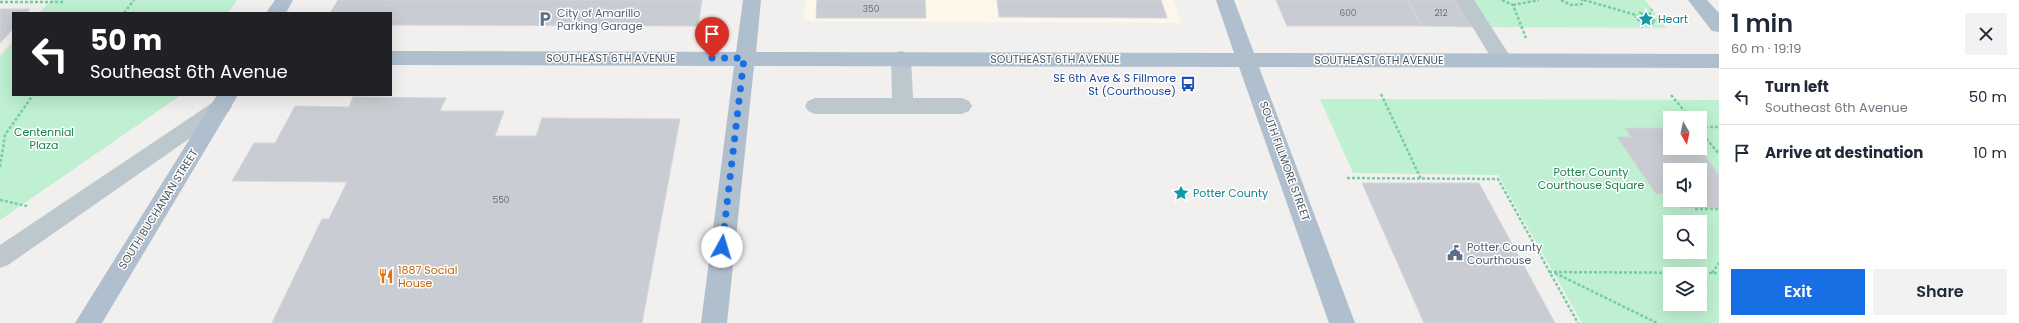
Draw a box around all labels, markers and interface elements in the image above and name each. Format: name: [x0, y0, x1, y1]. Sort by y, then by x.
house number: 350: [863, 3, 880, 15]
place label: City of Amarillo Parking Garage: [557, 5, 643, 34]
house number: 600: [1339, 7, 1357, 19]
house number: 212: [1434, 7, 1448, 19]
text: 1 min: [1731, 7, 1793, 40]
parking icon: City of Amarillo Parking Garage: [536, 10, 554, 28]
place icon: Heart: [1637, 10, 1655, 28]
place label: Heart: [1658, 11, 1688, 27]
button: close: [1965, 13, 2007, 55]
pin: [695, 17, 729, 58]
text: 50 m: [90, 21, 162, 60]
icon: arrive: [701, 23, 723, 45]
icon: left: [24, 28, 76, 80]
text: 60 m · 19:19: [1731, 39, 1801, 58]
street label: SOUTHEAST 6TH AVENUE: [546, 50, 676, 66]
street label: SOUTHEAST 6TH AVENUE: [990, 51, 1120, 67]
street label: SOUTHEAST 6TH AVENUE: [1314, 52, 1444, 68]
text: Southeast 6th Avenue: [90, 59, 288, 84]
place label: SE 6th Ave & S Fillmore St (Courthouse): [1053, 70, 1176, 99]
bus stop icon: SE 6th Ave & S Fillmore St (Courthouse): [1179, 75, 1197, 93]
text: Turn left: [1765, 76, 1829, 97]
icon: left: [1731, 86, 1753, 108]
text: 50 m: [1969, 86, 2007, 107]
text: Southeast 6th Avenue: [1765, 98, 1908, 117]
street label: SOUTH FILLMORE STREET: [1256, 99, 1314, 223]
north arrow: [1663, 111, 1707, 155]
map controls: [1663, 111, 1707, 311]
park label: Centennial Plaza: [14, 124, 74, 153]
icon: arrive: [1731, 142, 1753, 164]
text: Arrive at destination: [1765, 142, 1923, 163]
text: 10 m: [1973, 142, 2007, 163]
street label: SOUTH BUCHANAN STREET: [114, 146, 202, 272]
button: sound: [1663, 163, 1707, 207]
park label: Potter County Courthouse Square: [1538, 164, 1644, 193]
place icon: Potter County: [1172, 184, 1190, 202]
place label: Potter County: [1193, 185, 1269, 201]
house number: 550: [493, 194, 510, 206]
button: search: [1663, 215, 1707, 259]
position arrow: [701, 226, 743, 268]
place label: Potter County Courthouse: [1467, 239, 1543, 268]
public building icon: Potter County Courthouse: [1446, 244, 1464, 262]
place label: 1887 Social House: [398, 262, 457, 291]
restaurant icon: 1887 Social House: [377, 267, 395, 285]
button: layers: [1663, 267, 1707, 311]
button: Exit: [1731, 269, 1865, 315]
button: Share: [1873, 269, 2007, 315]

